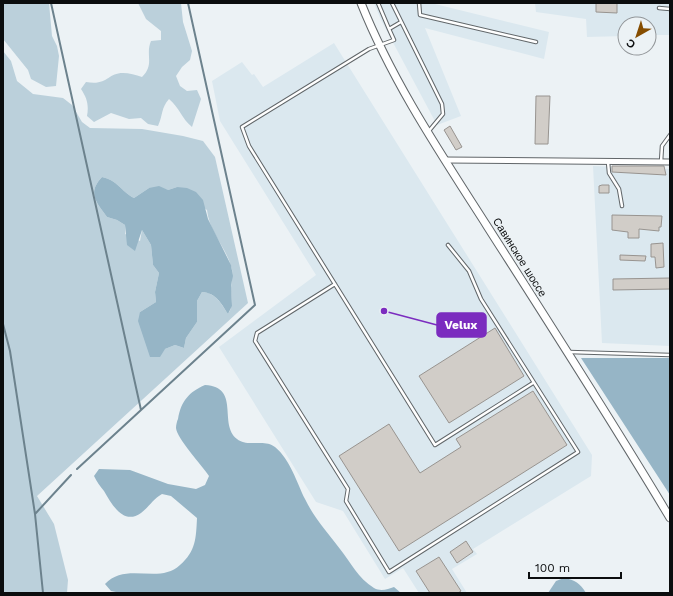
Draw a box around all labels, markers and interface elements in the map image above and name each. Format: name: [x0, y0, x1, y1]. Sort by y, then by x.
north arrow: [617, 16, 657, 56]
text: С: [624, 36, 638, 51]
street label: Савинское шоссе: [490, 215, 549, 299]
callout: Velux: [437, 313, 486, 337]
text: Velux: [445, 318, 477, 332]
scale bar: [529, 554, 621, 580]
text: 100 m: [535, 561, 570, 575]

